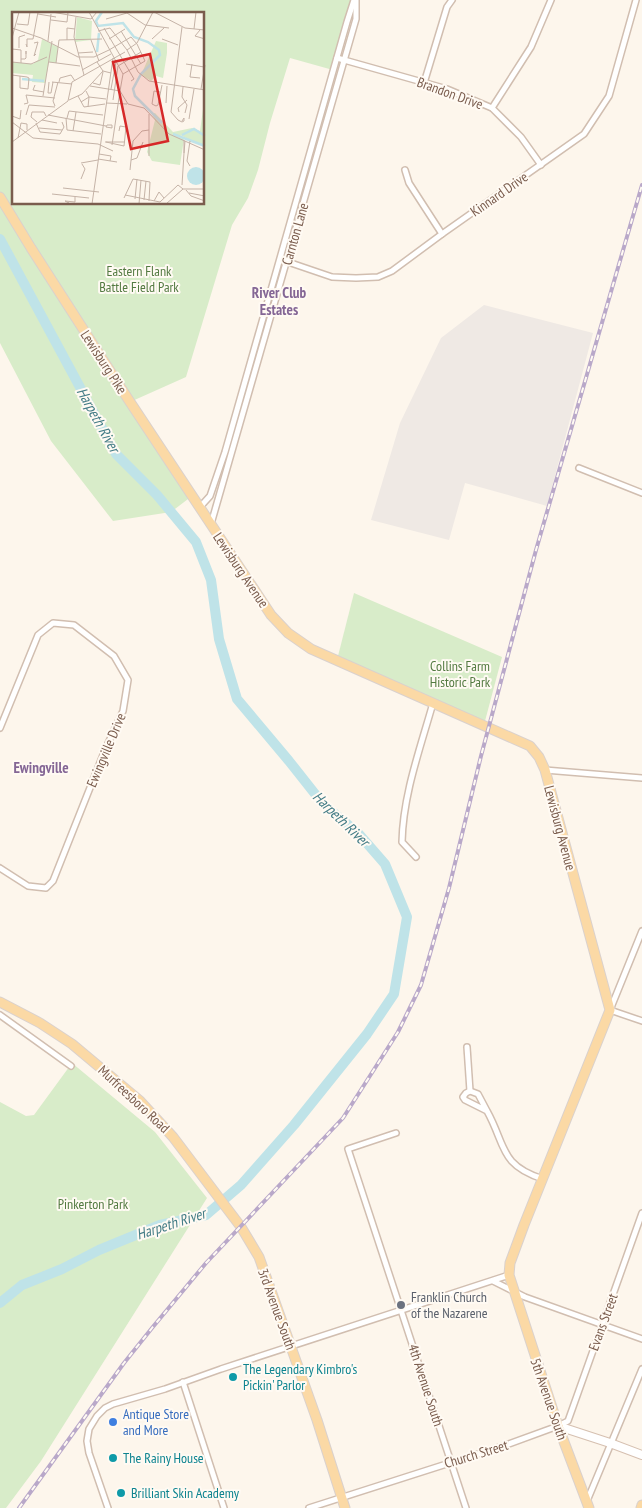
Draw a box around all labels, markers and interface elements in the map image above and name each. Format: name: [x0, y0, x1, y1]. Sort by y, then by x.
inset map: [12, 12, 205, 205]
street label: Brandon Drive: [415, 73, 486, 113]
street label: Kinnard Drive: [467, 168, 531, 220]
street label: Carnton Lane: [278, 201, 313, 267]
park label: Eastern Flank Battle Field Park: [99, 262, 179, 296]
district label: River Club Estates: [252, 283, 307, 319]
street label: Lewisburg Pike: [77, 327, 131, 397]
water label: Harpeth River: [73, 384, 125, 457]
street label: Lewisburg Avenue: [209, 529, 273, 611]
park label: Collins Farm Historic Park: [430, 657, 491, 691]
street label: Ewingville Drive: [82, 710, 130, 790]
district label: Ewingville: [13, 758, 69, 777]
street label: Lewisburg Avenue: [540, 784, 580, 873]
water label: Harpeth River: [309, 787, 375, 852]
street label: Murfreesboro Road: [94, 1061, 174, 1137]
park label: Pinkerton Park: [58, 1195, 129, 1213]
water label: Harpeth River: [134, 1203, 210, 1244]
street label: 3rd Avenue South: [254, 1266, 300, 1352]
place label: Franklin Church of the Nazarene: [411, 1288, 488, 1322]
street label: Evans Street: [584, 1291, 622, 1353]
marker: Franklin Church of the Nazarene: [395, 1299, 407, 1311]
street label: 4th Avenue South: [404, 1342, 448, 1428]
street label: 5th Avenue South: [527, 1356, 571, 1442]
place label: The Legendary Kimbro's Pickin' Parlor: [243, 1360, 358, 1394]
marker: The Legendary Kimbro's Pickin' Parlor: [227, 1371, 239, 1383]
place label: Antique Store and More: [123, 1405, 189, 1439]
marker: Antique Store and More: [107, 1416, 119, 1428]
street label: Church Street: [442, 1436, 510, 1472]
place label: The Rainy House: [123, 1449, 204, 1467]
marker: The Rainy House: [107, 1452, 119, 1464]
place label: Brilliant Skin Academy: [131, 1484, 240, 1502]
marker: Brilliant Skin Academy: [115, 1487, 127, 1499]

